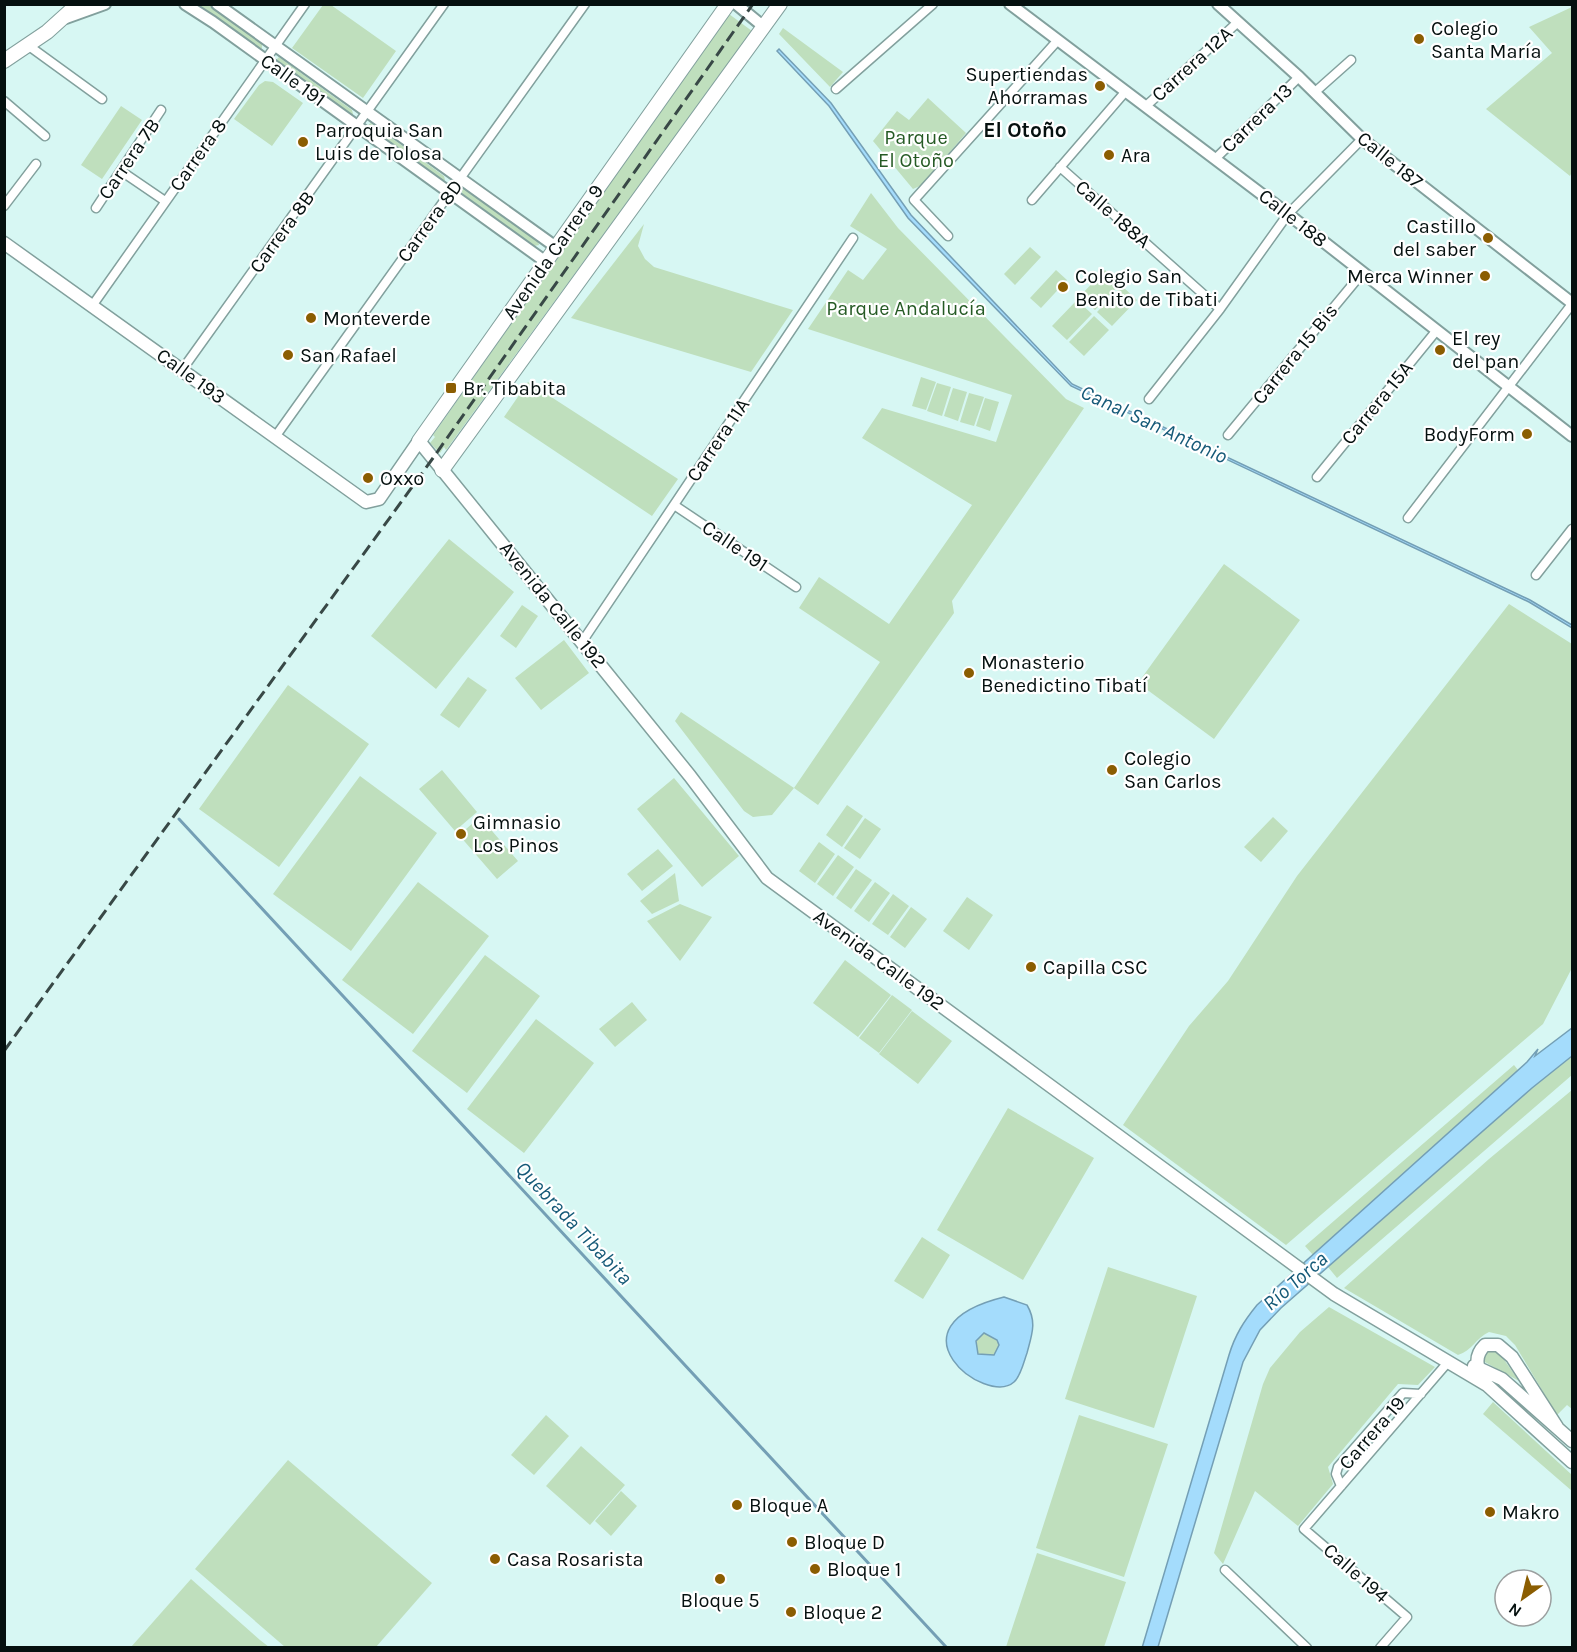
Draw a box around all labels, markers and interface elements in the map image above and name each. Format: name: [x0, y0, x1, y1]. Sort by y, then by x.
place label: Colegio Santa María: [1431, 17, 1542, 63]
street label: Carrera 12A: [1147, 22, 1237, 106]
marker: Colegio Santa María: [1412, 32, 1426, 46]
street label: Calle 191: [256, 49, 330, 111]
place label: Supertiendas Ahorramas: [965, 63, 1088, 109]
marker: Supertiendas Ahorramas: [1093, 79, 1107, 93]
street label: Carrera 13: [1217, 79, 1297, 157]
street label: Carrera 7B: [94, 114, 164, 204]
street label: Carrera 8: [165, 114, 231, 196]
district label: El Otoño: [983, 118, 1067, 142]
place label: Parroquia San Luis de Tolosa: [315, 119, 443, 165]
park label: Parque El Otoño: [878, 126, 954, 172]
street label: Calle 187: [1353, 127, 1428, 194]
marker: Parroquia San Luis de Tolosa: [296, 135, 310, 149]
place label: Ara: [1121, 144, 1151, 167]
marker: Ara: [1102, 148, 1116, 162]
street label: Carrera 8D: [392, 175, 468, 267]
street label: Calle 188A: [1071, 175, 1155, 253]
street label: Avenida Carrera 9: [498, 180, 608, 324]
street label: Calle 188: [1254, 184, 1332, 252]
street label: Carrera 8B: [245, 187, 319, 277]
place label: Castillo del saber: [1393, 215, 1477, 261]
marker: Castillo del saber: [1481, 231, 1495, 245]
place label: Colegio San Benito de Tibati: [1075, 265, 1218, 311]
place label: Merca Winner: [1347, 265, 1474, 288]
marker: Merca Winner: [1478, 269, 1492, 283]
marker: Colegio San Benito de Tibati: [1056, 280, 1070, 294]
park label: Parque Andalucía: [826, 297, 986, 320]
street label: Carrera 15 Bis: [1248, 299, 1342, 409]
place label: Monteverde: [323, 307, 430, 330]
marker: Monteverde: [304, 311, 318, 325]
place label: El rey del pan: [1452, 327, 1519, 373]
street label: Calle 193: [152, 343, 230, 409]
marker: El rey del pan: [1433, 343, 1447, 357]
place label: San Rafael: [300, 344, 397, 367]
marker: San Rafael: [281, 348, 295, 362]
street label: Carrera 15A: [1336, 357, 1418, 449]
place label: Br. Tibabita: [463, 377, 566, 400]
water label: Canal San Antonio: [1077, 380, 1232, 469]
marker: Br. Tibabita: [444, 381, 458, 395]
street label: Carrera 11A: [682, 394, 754, 486]
place label: BodyForm: [1424, 423, 1515, 446]
marker: BodyForm: [1520, 427, 1534, 441]
place label: Oxxo: [380, 467, 424, 490]
marker: Oxxo: [361, 471, 375, 485]
street label: Calle 191: [698, 516, 772, 576]
street label: Avenida Calle 192: [495, 537, 611, 673]
place label: Monasterio Benedictino Tibatí: [981, 651, 1148, 697]
marker: Monasterio Benedictino Tibatí: [962, 666, 976, 680]
place label: Colegio San Carlos: [1124, 747, 1221, 793]
marker: Colegio San Carlos: [1105, 763, 1119, 777]
place label: Gimnasio Los Pinos: [473, 811, 561, 857]
marker: Gimnasio Los Pinos: [454, 827, 468, 841]
street label: Avenida Calle 192: [809, 905, 949, 1015]
place label: Capilla CSC: [1043, 956, 1148, 979]
marker: Capilla CSC: [1024, 960, 1038, 974]
water label: Quebrada Tibabita: [511, 1156, 637, 1290]
water label: Río Torca: [1258, 1246, 1332, 1316]
street label: Carrera 19: [1334, 1392, 1410, 1474]
place label: Bloque A: [749, 1494, 828, 1517]
marker: Bloque A: [730, 1498, 744, 1512]
place label: Makro: [1502, 1501, 1559, 1524]
marker: Makro: [1483, 1505, 1497, 1519]
place label: Bloque D: [804, 1531, 885, 1554]
marker: Bloque D: [785, 1535, 799, 1549]
street label: Calle 194: [1319, 1538, 1393, 1608]
place label: Casa Rosarista: [507, 1548, 643, 1571]
marker: Casa Rosarista: [488, 1552, 502, 1566]
place label: Bloque 1: [827, 1558, 901, 1581]
marker: Bloque 1: [808, 1562, 822, 1576]
north arrow: [1493, 1568, 1553, 1628]
marker: Bloque 5: [713, 1572, 727, 1586]
place label: Bloque 5: [680, 1589, 760, 1612]
text: N: [1505, 1599, 1525, 1621]
place label: Bloque 2: [803, 1601, 882, 1624]
marker: Bloque 2: [784, 1605, 798, 1619]

